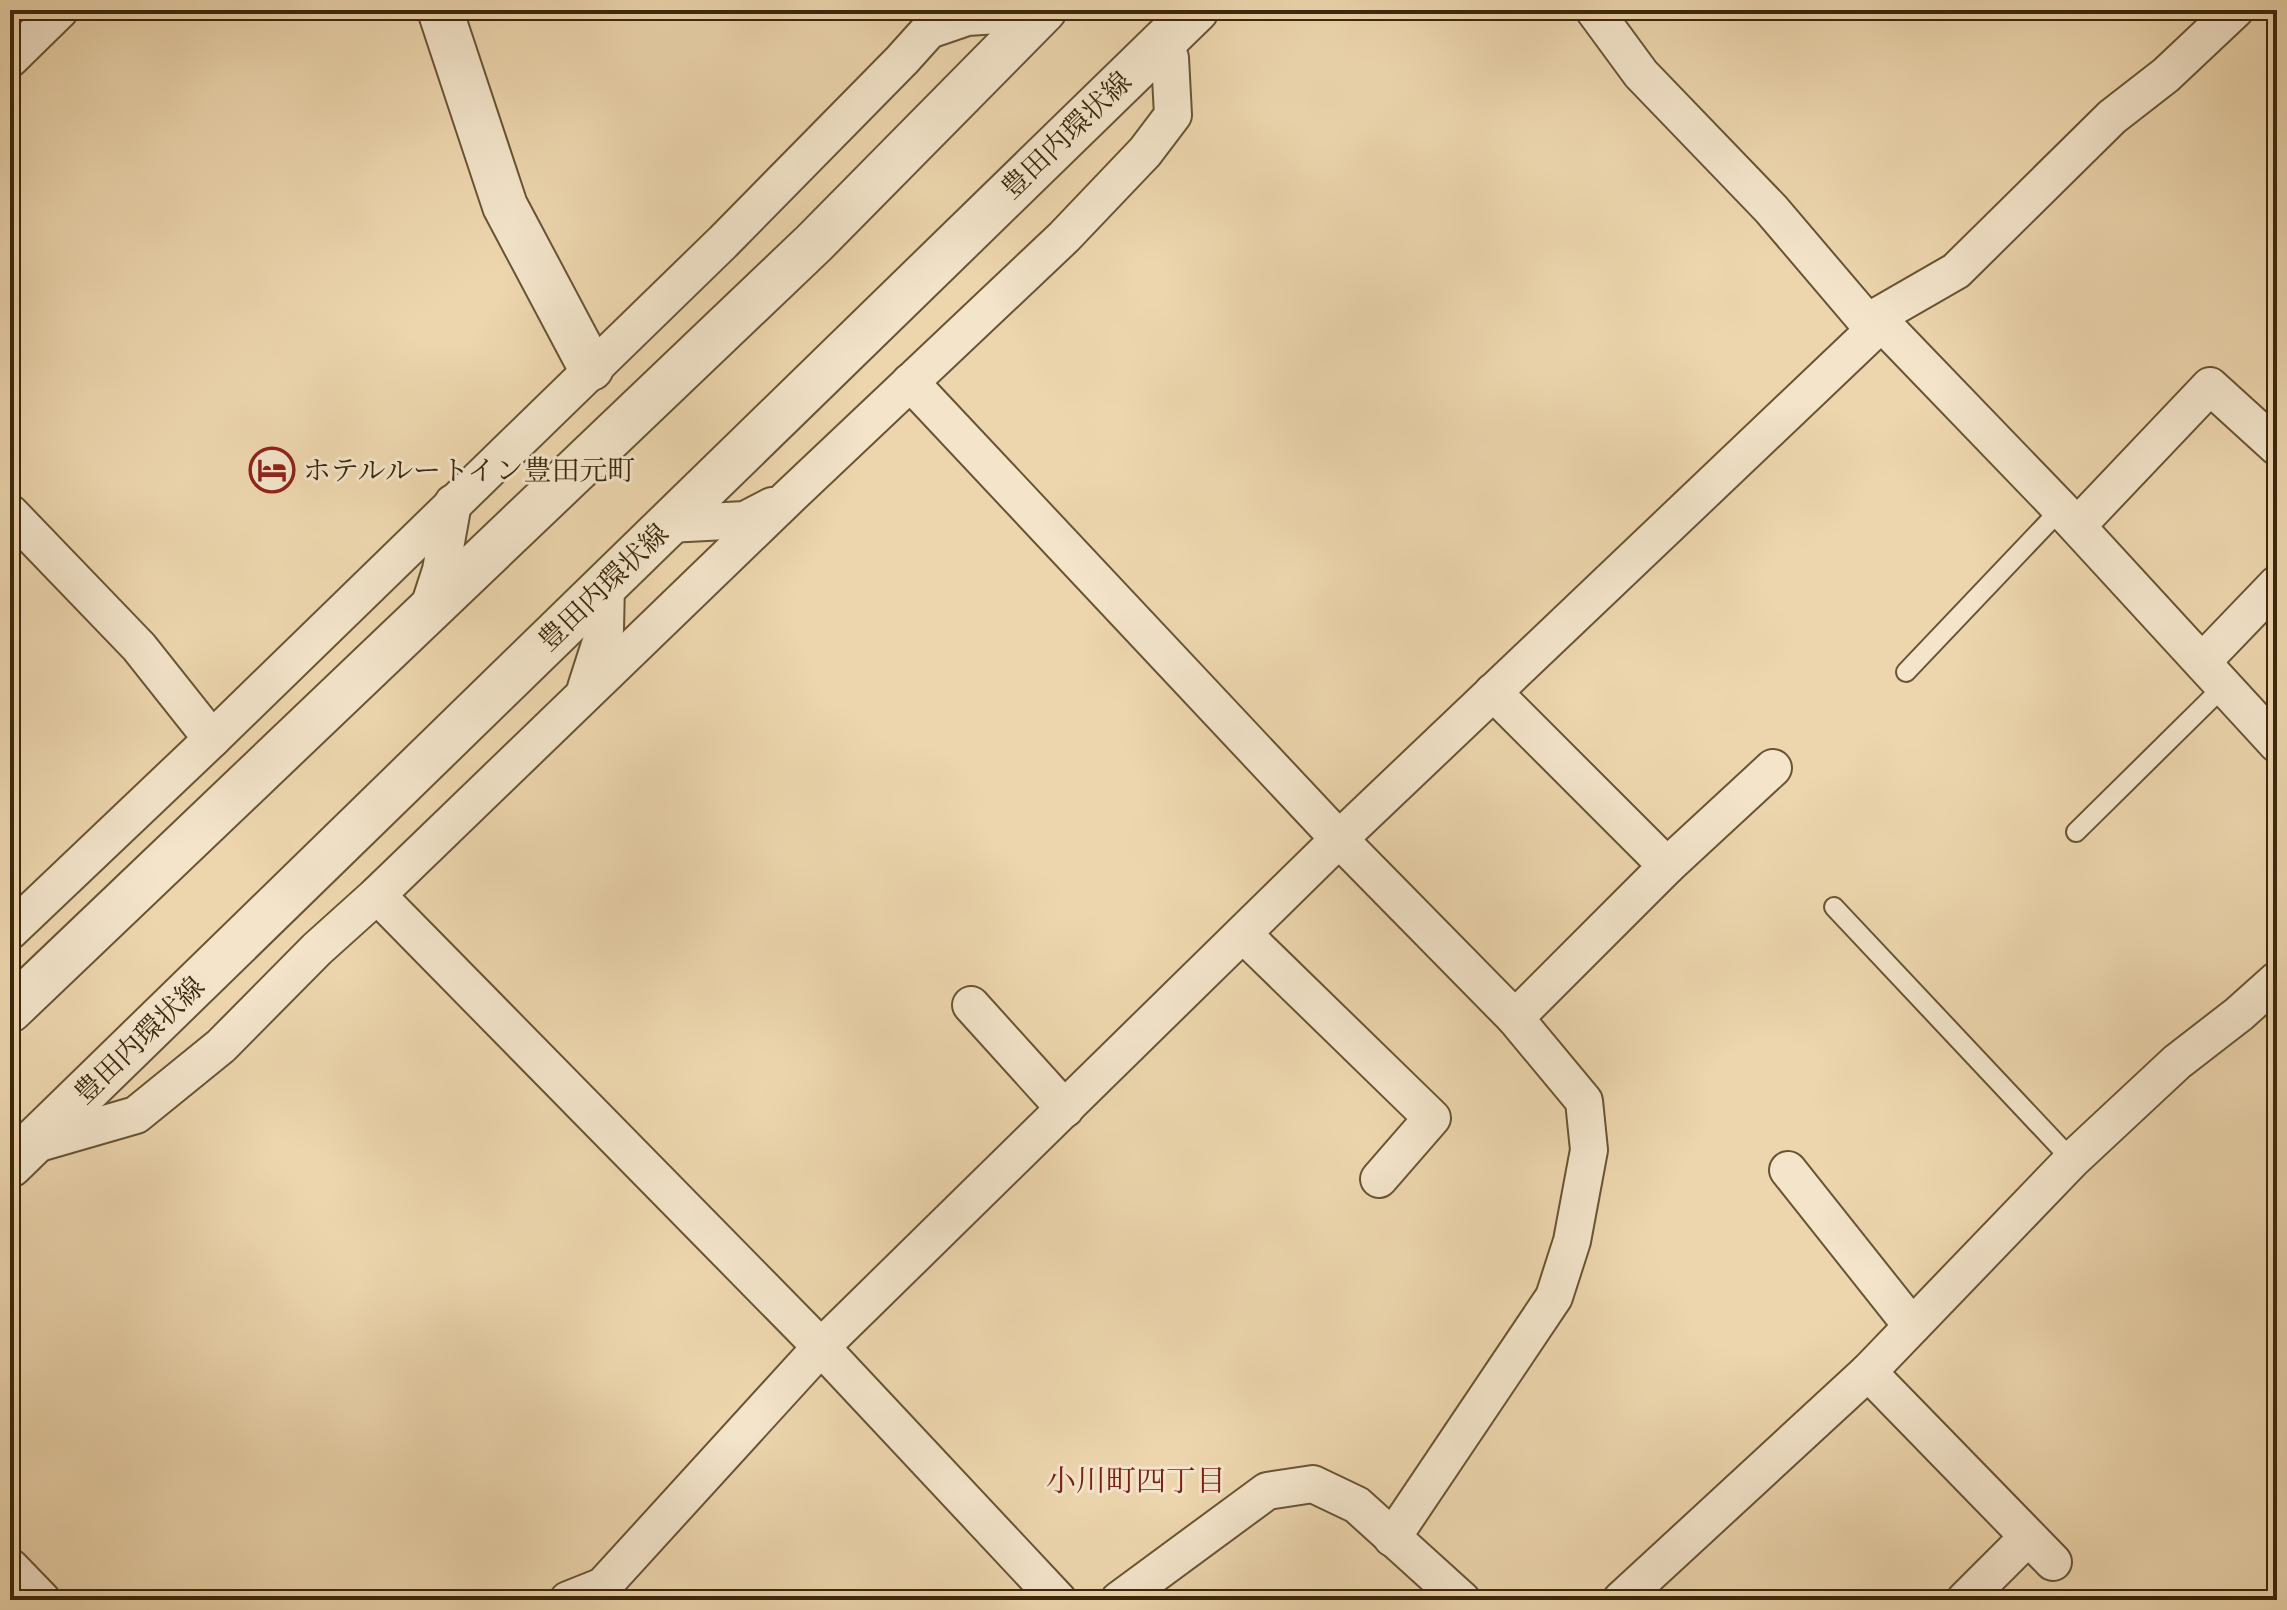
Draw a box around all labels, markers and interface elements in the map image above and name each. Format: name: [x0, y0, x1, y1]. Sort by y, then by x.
street label: 豊田内環状線: [993, 64, 1139, 206]
hotel icon: ホテルルートイン豊田元町: [248, 446, 296, 494]
place label: ホテルルートイン豊田元町: [303, 453, 636, 488]
street label: 豊田内環状線: [530, 516, 676, 658]
street label: 豊田内環状線: [66, 969, 212, 1111]
district label: 小川町四丁目: [1046, 1463, 1226, 1499]

